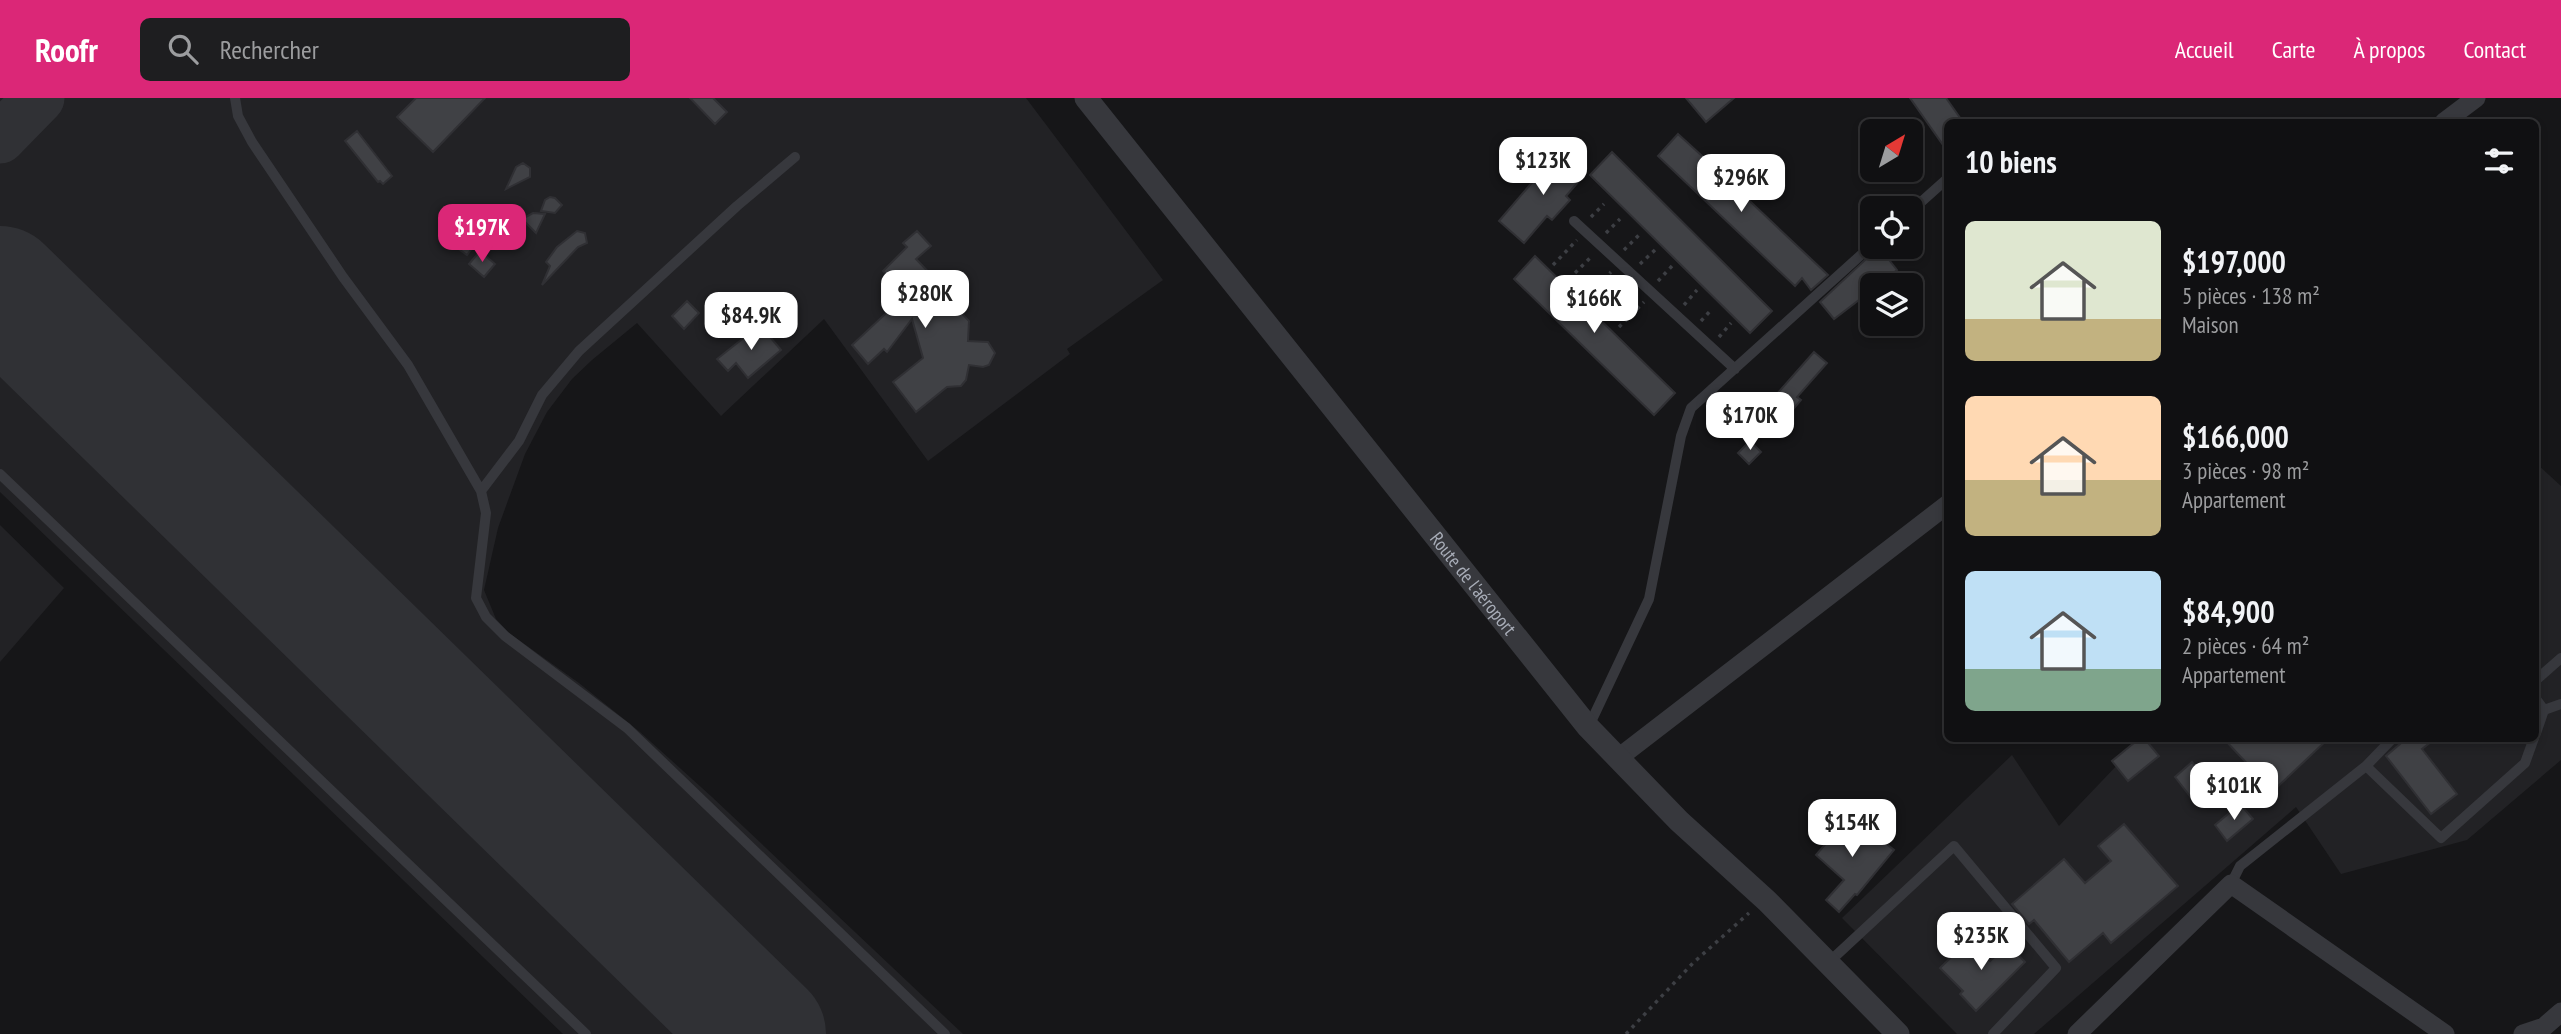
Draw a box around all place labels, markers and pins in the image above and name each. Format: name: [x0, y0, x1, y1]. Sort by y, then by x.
pin: $123K: [1494, 138, 1592, 197]
pin: $296K: [1692, 155, 1790, 214]
pin: $197K: [433, 204, 531, 264]
pin: $280K: [876, 271, 974, 330]
pin: $166K: [1545, 275, 1643, 335]
pin: $84.9K: [694, 292, 808, 352]
pin: $170K: [1701, 392, 1799, 452]
pin: $101K: [2185, 762, 2283, 822]
pin: $154K: [1803, 800, 1901, 859]
pin: $235K: [1932, 912, 2030, 972]

